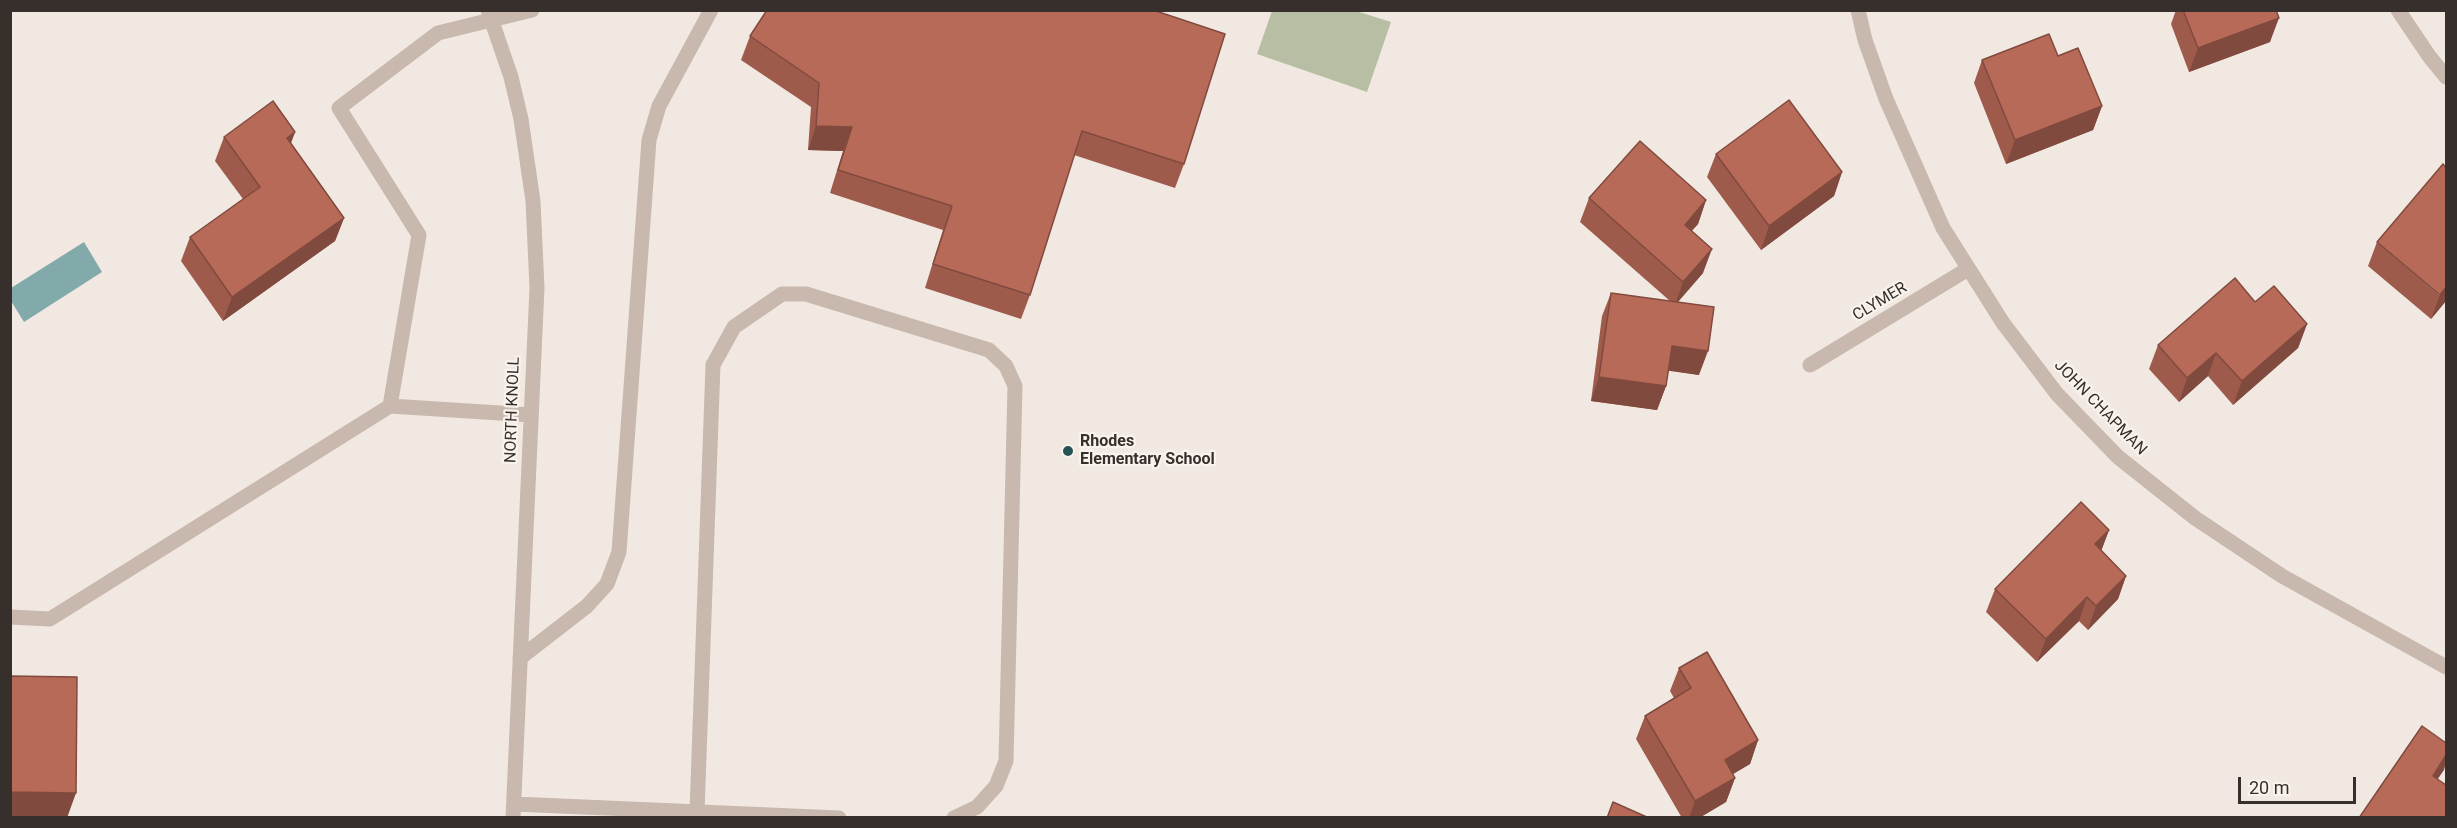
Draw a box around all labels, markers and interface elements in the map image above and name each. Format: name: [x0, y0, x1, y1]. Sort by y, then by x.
street label: CLYMER: [1849, 278, 1911, 326]
street label: JOHN CHAPMAN: [2050, 356, 2150, 460]
street label: NORTH KNOLL: [502, 357, 524, 463]
place label: Rhodes Elementary School: [1080, 432, 1215, 470]
marker: Rhodes Elementary School: [1061, 444, 1075, 458]
scale bar: [2241, 765, 2360, 803]
text: 20 m: [2249, 777, 2289, 798]

